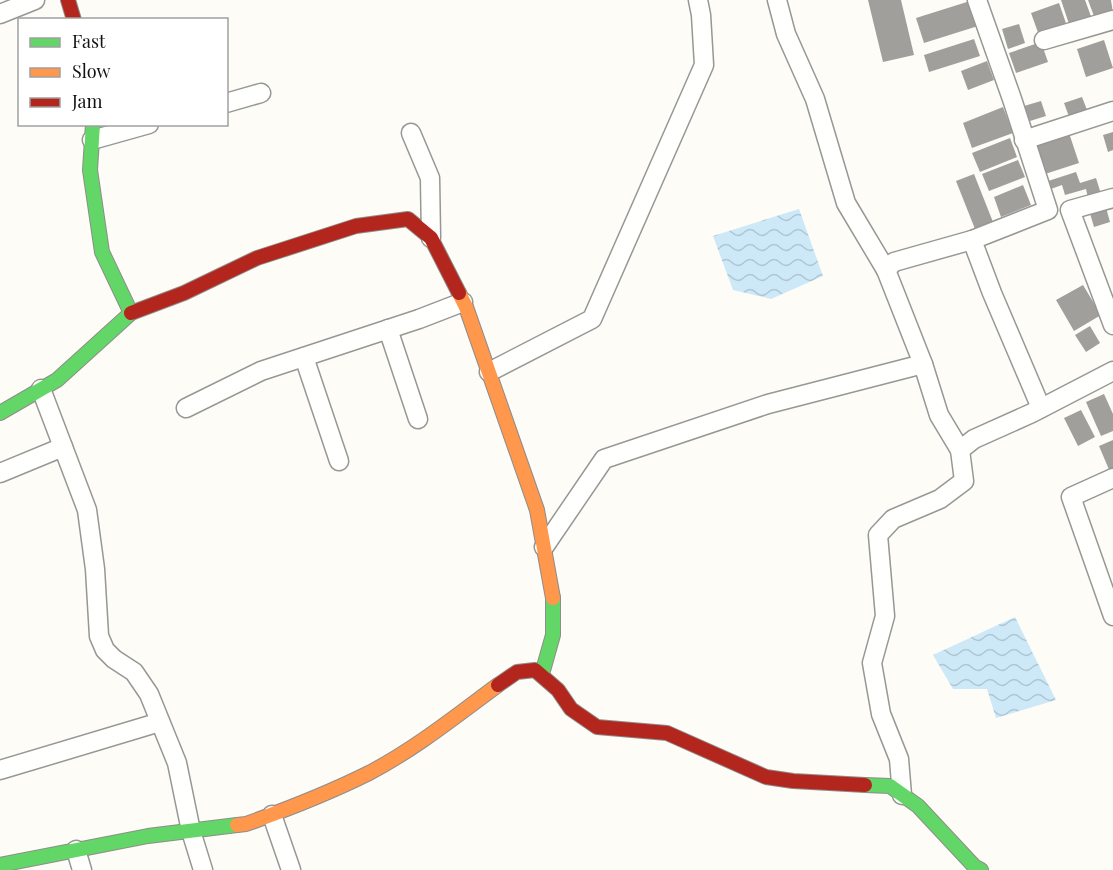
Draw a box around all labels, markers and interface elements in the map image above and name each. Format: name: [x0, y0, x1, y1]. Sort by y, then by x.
legend: [18, 18, 228, 126]
text: Fast: [72, 29, 106, 53]
text: Slow: [72, 59, 110, 83]
text: Jam: [71, 89, 102, 113]

